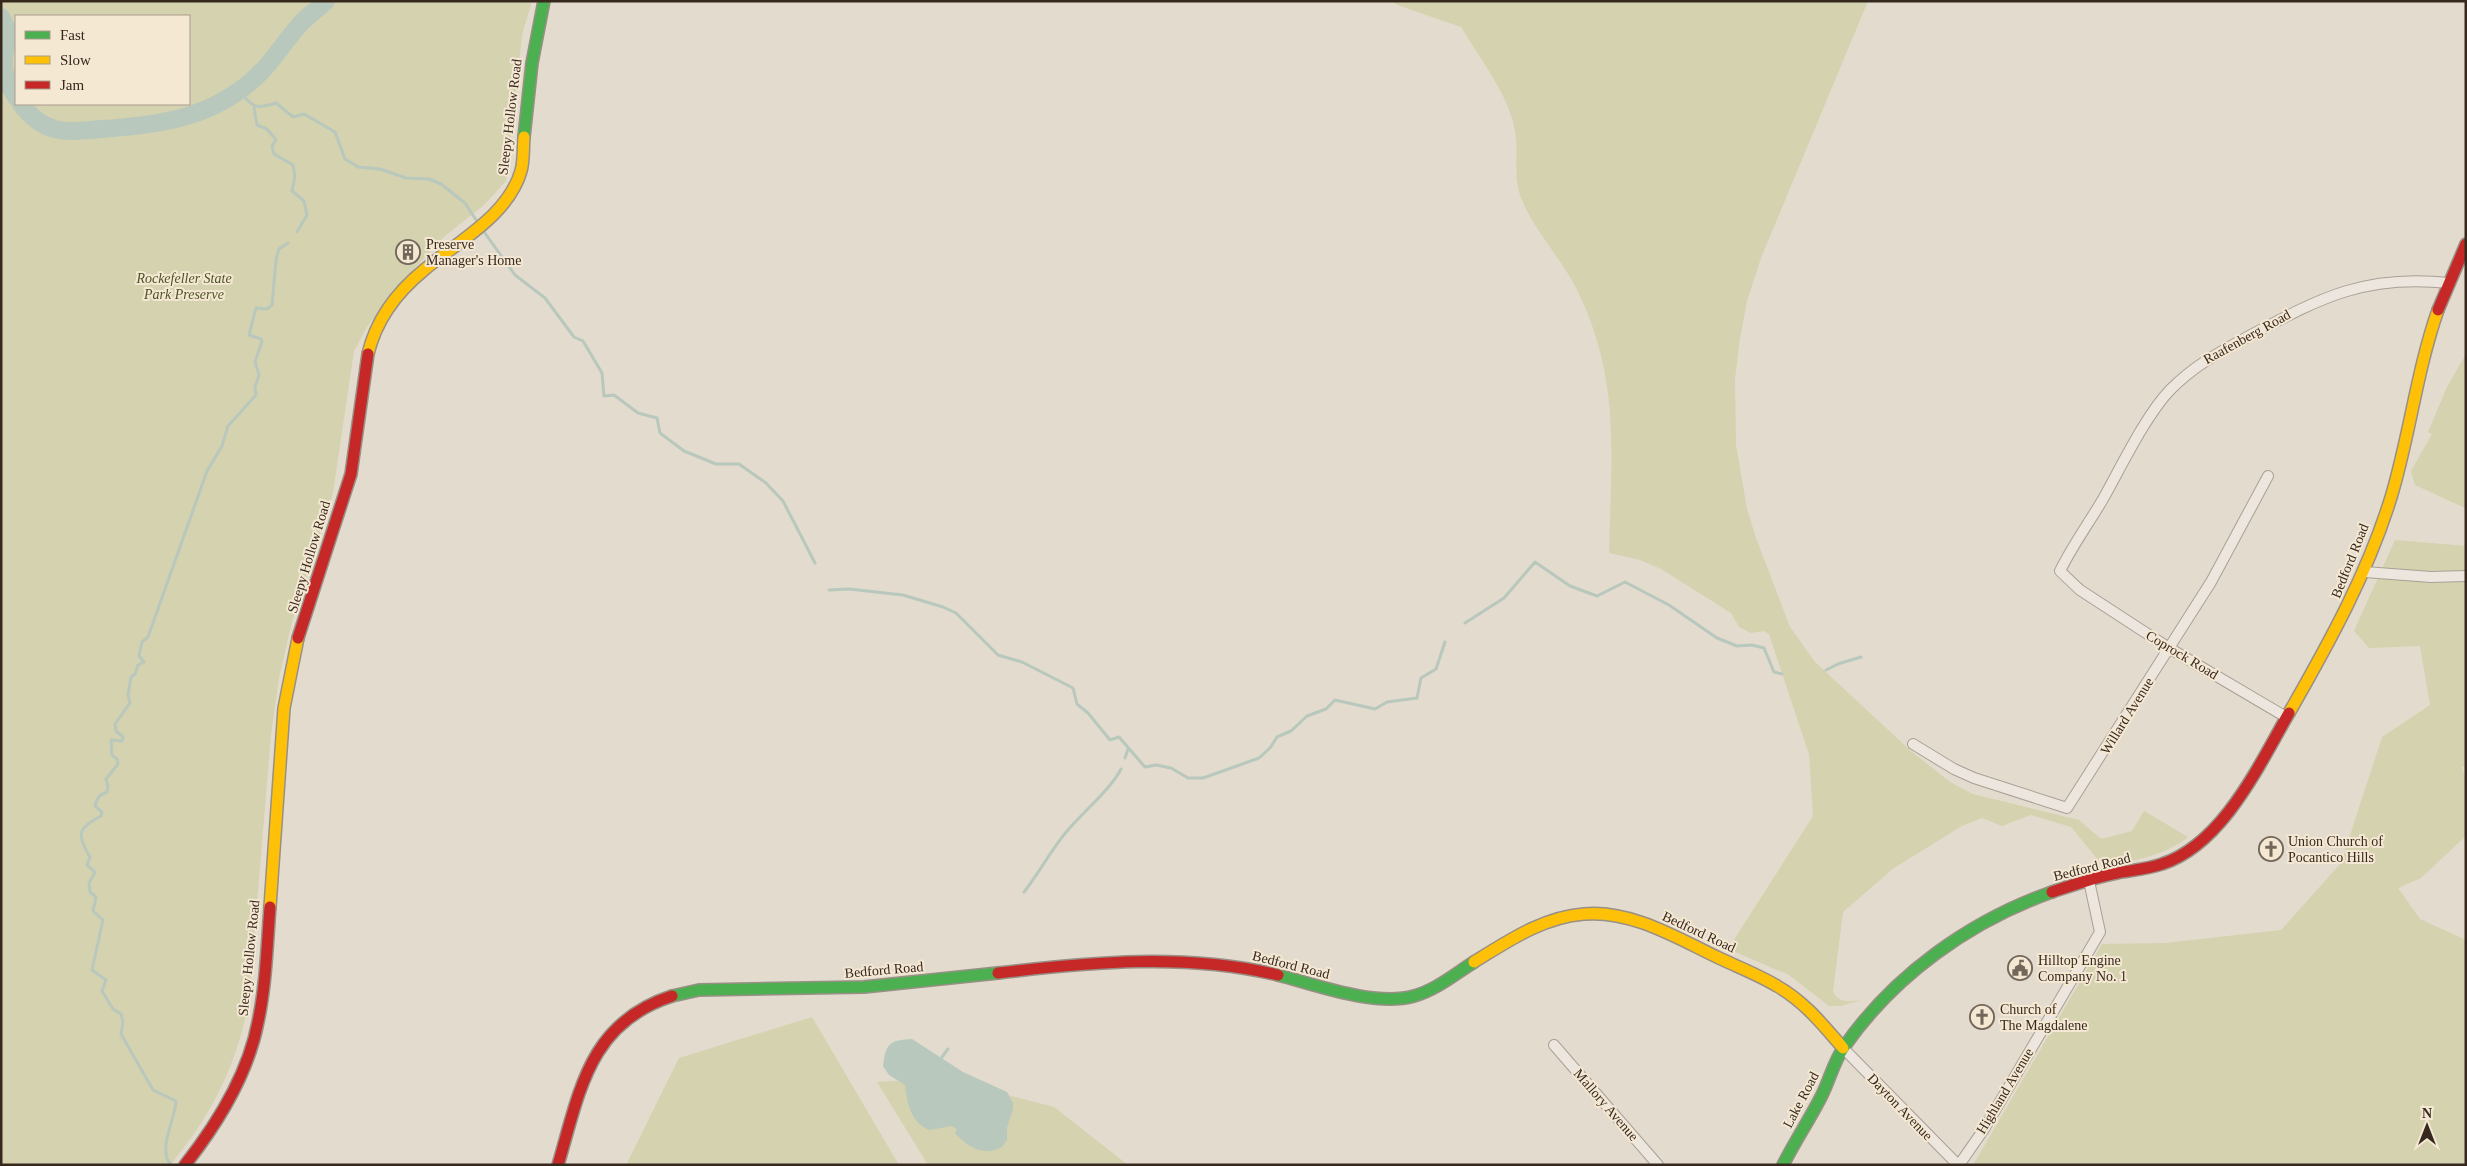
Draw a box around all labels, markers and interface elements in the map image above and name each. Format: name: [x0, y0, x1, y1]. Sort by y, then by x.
legend: [15, 15, 190, 105]
text: Fast: [60, 27, 86, 43]
text: Slow: [60, 52, 91, 68]
street label: Sleepy Hollow Road: [495, 58, 525, 176]
text: Jam: [60, 77, 84, 93]
place label: Preserve Manager's Home: [426, 237, 521, 268]
building icon: Preserve Manager's Home: [395, 239, 421, 265]
park label: Rockefeller State Park Preserve: [135, 271, 232, 302]
street label: Raafenberg Road: [2201, 307, 2293, 367]
street label: Sleepy Hollow Road: [285, 499, 333, 615]
street label: Bedford Road: [2328, 522, 2372, 600]
street label: Coprock Road: [2143, 628, 2221, 682]
street label: Willard Avenue: [2097, 675, 2157, 757]
place label: Union Church of Pocantico Hills: [2288, 834, 2383, 865]
church icon: Union Church of Pocantico Hills: [2258, 836, 2284, 862]
street label: Bedford Road: [2052, 850, 2132, 884]
street label: Sleepy Hollow Road: [235, 899, 263, 1017]
street label: Bedford Road: [1660, 909, 1738, 955]
street label: Bedford Road: [1251, 948, 1331, 982]
place label: Hilltop Engine Company No. 1: [2038, 953, 2127, 984]
public building icon: Hilltop Engine Company No. 1: [2007, 955, 2033, 981]
street label: Bedford Road: [844, 959, 924, 981]
place label: Church of The Magdalene: [2000, 1002, 2087, 1033]
church icon: Church of The Magdalene: [1969, 1004, 1995, 1030]
street label: Highland Avenue: [1974, 1045, 2036, 1137]
street label: Mallory Avenue: [1571, 1066, 1641, 1144]
street label: Lake Road: [1780, 1070, 1822, 1130]
street label: Dayton Avenue: [1865, 1071, 1935, 1143]
north arrow: [2402, 1101, 2452, 1151]
text: N: [2422, 1106, 2432, 1121]

